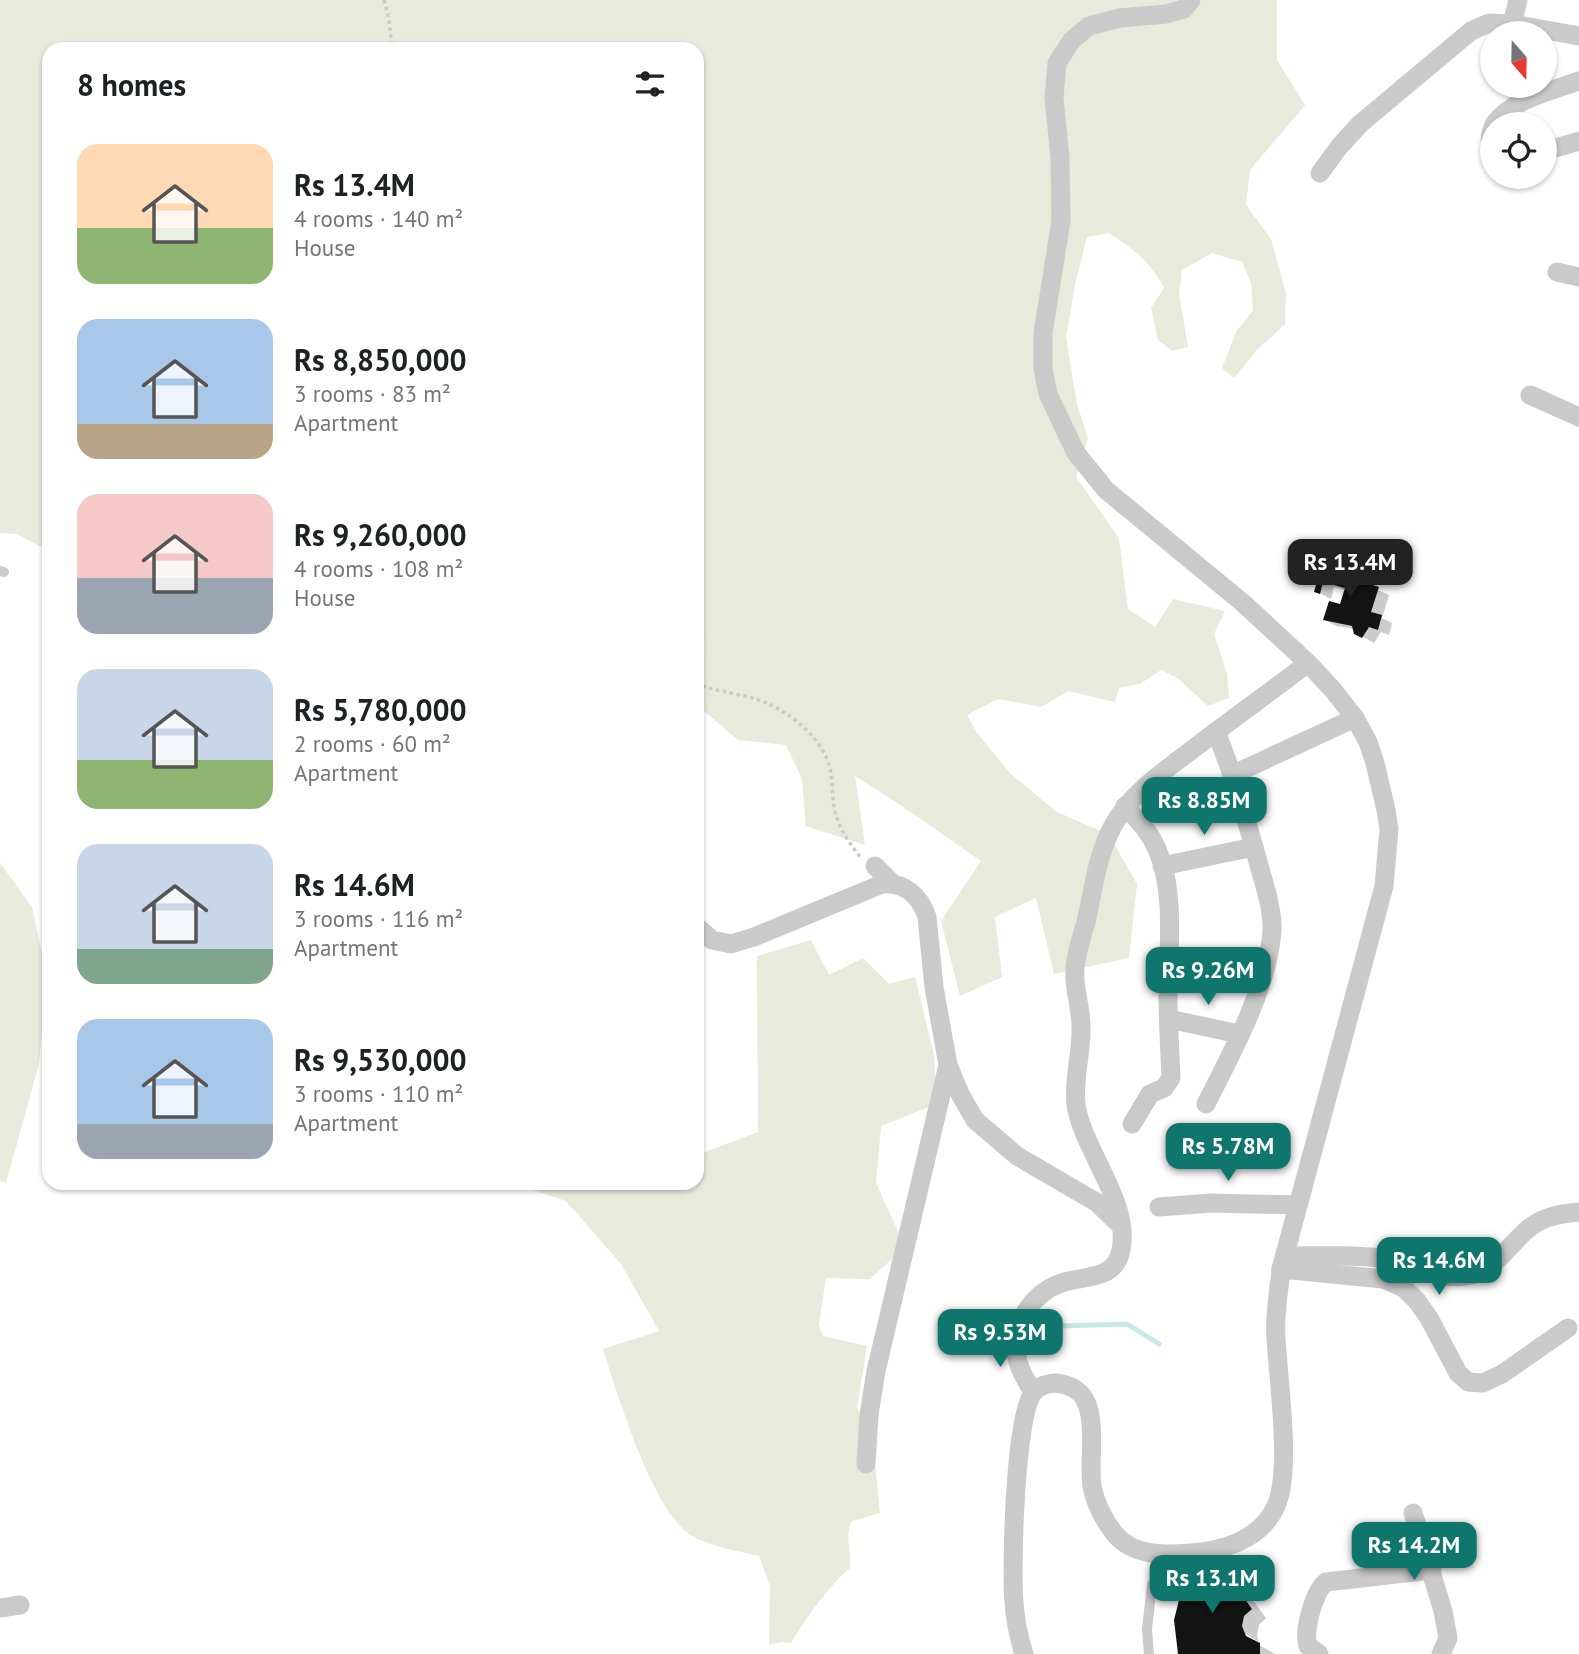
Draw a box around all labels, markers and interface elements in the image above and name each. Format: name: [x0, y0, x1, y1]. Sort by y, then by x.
north arrow: [1480, 21, 1558, 98]
map controls: [1480, 21, 1557, 189]
text: 8 homes: [77, 65, 186, 104]
icon: filters: [631, 65, 669, 103]
button: locate: [1480, 112, 1557, 189]
text: Rs 13.4M: [294, 165, 415, 204]
icon: home: [133, 172, 217, 256]
text: 4 rooms · 140 m²: [294, 204, 463, 233]
text: House: [294, 233, 356, 262]
text: Rs 8,850,000: [294, 340, 467, 379]
icon: home: [133, 347, 217, 431]
text: 3 rooms · 83 m²: [294, 379, 451, 408]
text: Apartment: [294, 408, 398, 437]
text: Rs 9,260,000: [294, 515, 467, 554]
icon: home: [133, 522, 217, 606]
pin: Rs 13.4M: [1278, 540, 1422, 599]
text: Rs 13.4M: [1304, 547, 1396, 576]
text: 4 rooms · 108 m²: [294, 554, 463, 583]
text: House: [294, 583, 356, 612]
text: Rs 5,780,000: [294, 690, 467, 729]
icon: home: [133, 697, 217, 781]
text: 2 rooms · 60 m²: [294, 729, 451, 758]
text: Apartment: [294, 758, 398, 787]
pin: Rs 8.85M: [1132, 778, 1276, 837]
text: Rs 8.85M: [1158, 785, 1250, 814]
text: Rs 14.6M: [294, 865, 415, 904]
icon: home: [133, 872, 217, 956]
text: 3 rooms · 116 m²: [294, 904, 463, 933]
text: Apartment: [294, 933, 398, 962]
pin: Rs 9.26M: [1136, 948, 1280, 1007]
text: Rs 9.26M: [1162, 955, 1254, 984]
text: Rs 9,530,000: [294, 1040, 467, 1079]
icon: home: [133, 1047, 217, 1131]
text: 3 rooms · 110 m²: [294, 1079, 463, 1108]
text: Apartment: [294, 1108, 398, 1137]
pin: Rs 5.78M: [1156, 1124, 1300, 1183]
text: Rs 5.78M: [1182, 1131, 1274, 1160]
pin: Rs 14.6M: [1367, 1238, 1511, 1297]
text: Rs 14.6M: [1393, 1245, 1485, 1274]
pin: Rs 9.53M: [928, 1310, 1072, 1369]
text: Rs 9.53M: [954, 1317, 1046, 1346]
pin: Rs 14.2M: [1342, 1522, 1486, 1582]
text: Rs 14.2M: [1368, 1530, 1460, 1559]
pin: Rs 13.1M: [1140, 1556, 1284, 1615]
text: Rs 13.1M: [1166, 1563, 1258, 1592]

